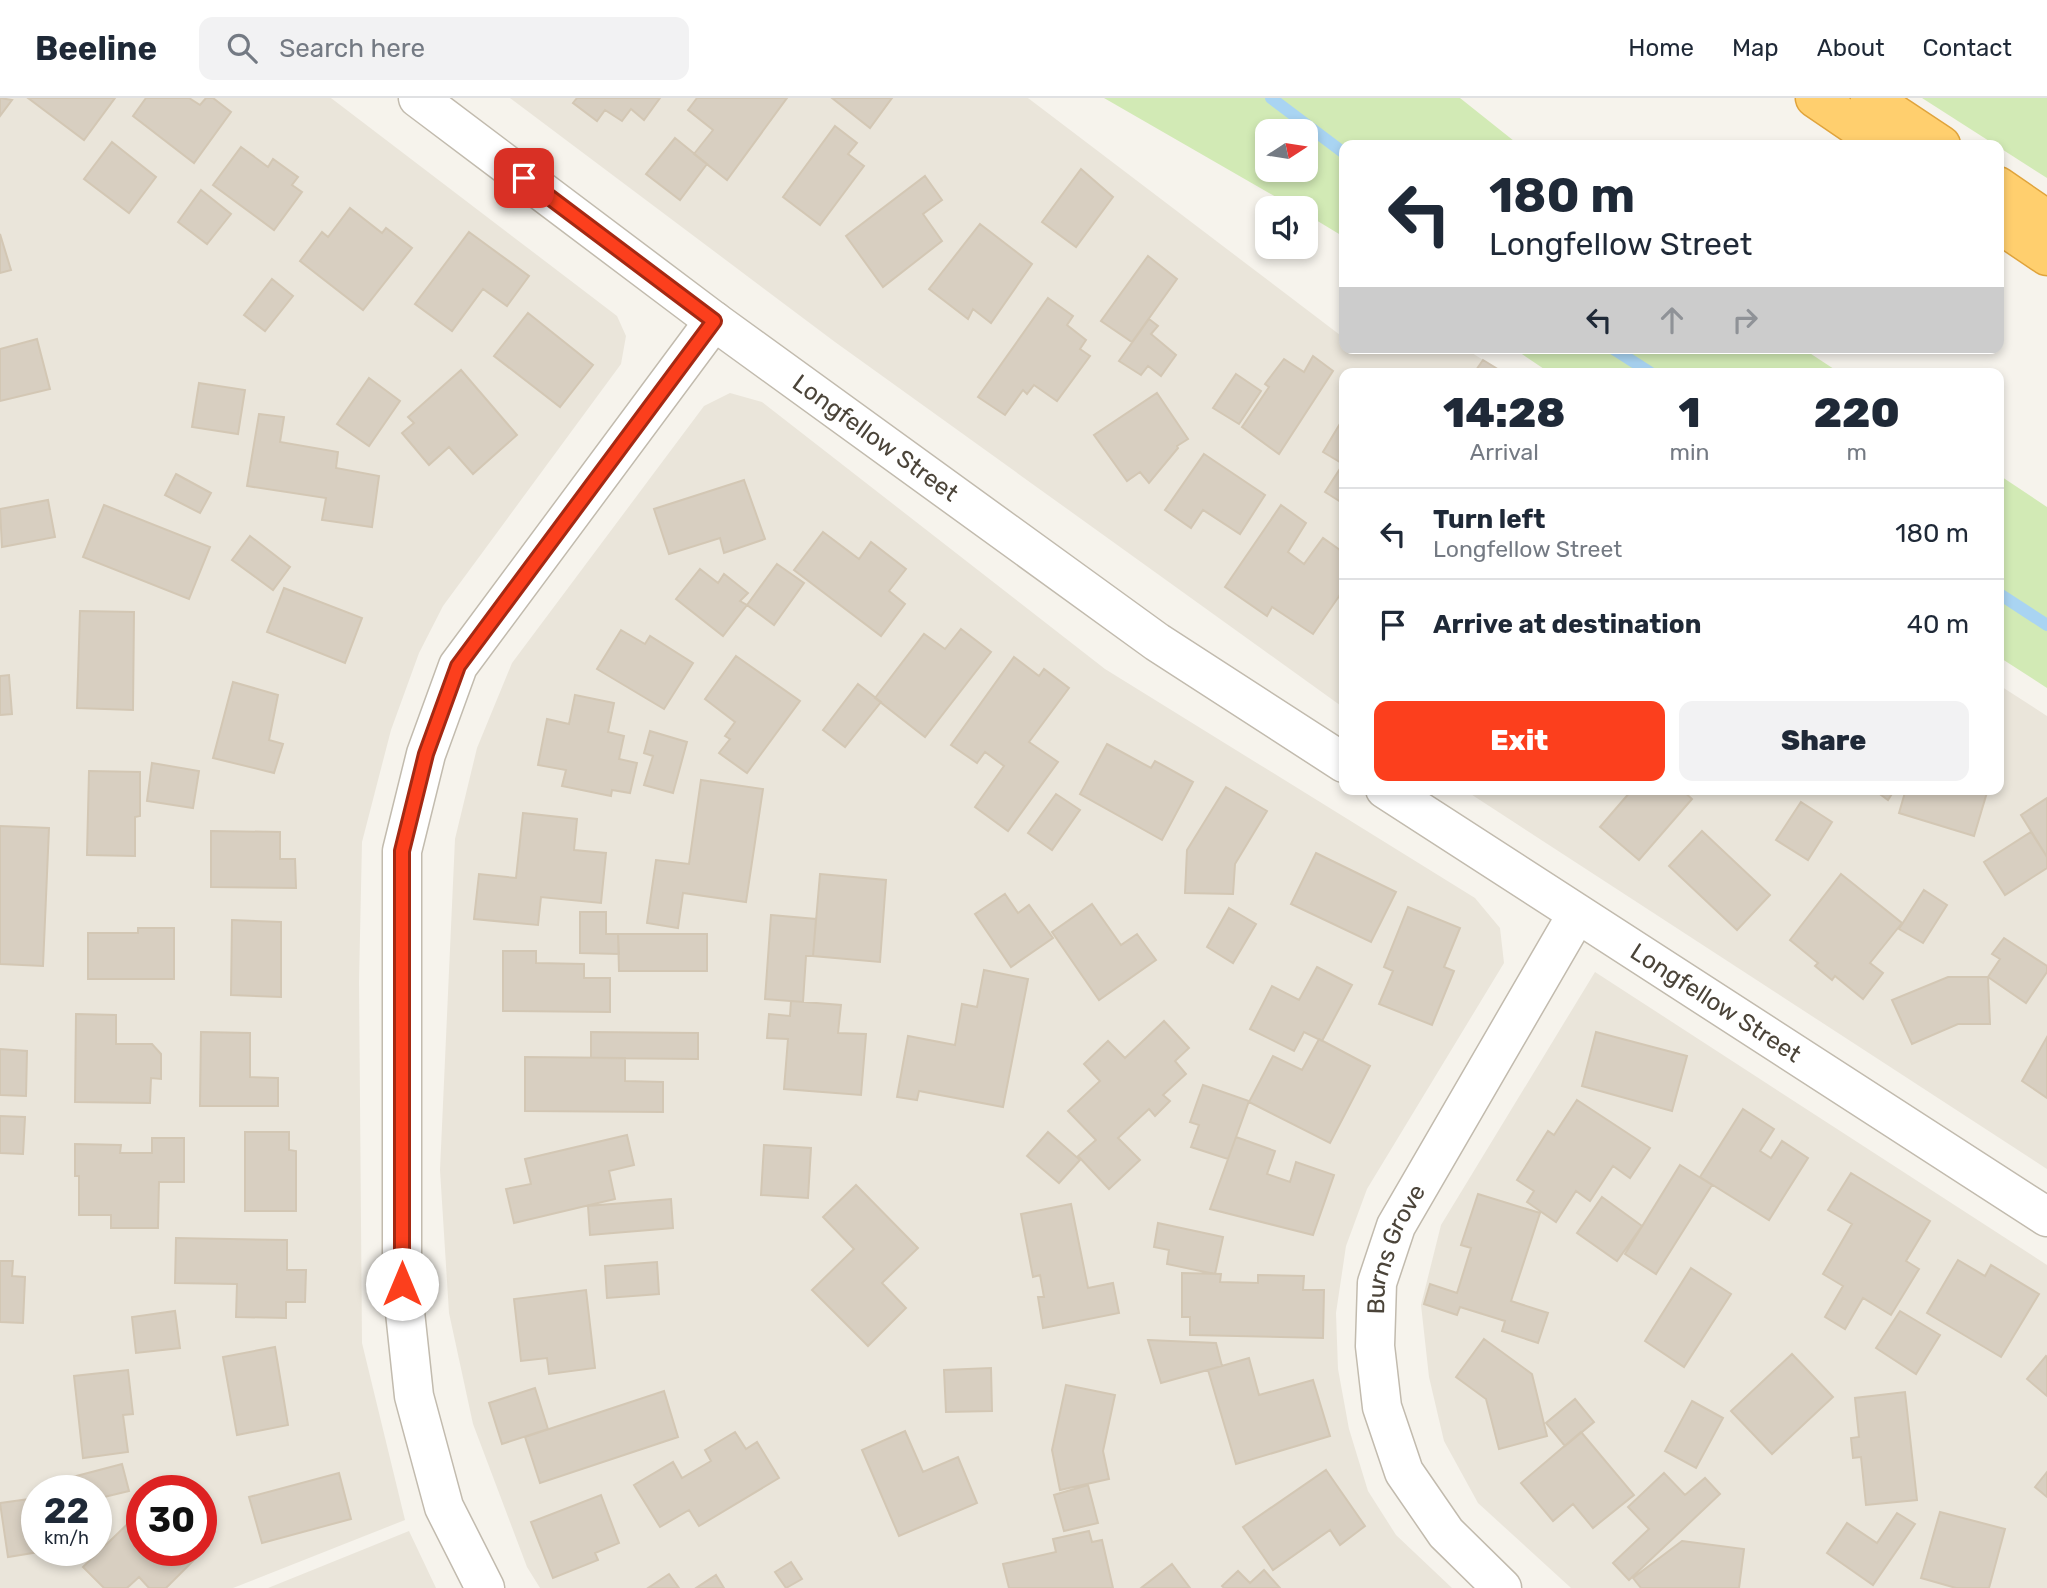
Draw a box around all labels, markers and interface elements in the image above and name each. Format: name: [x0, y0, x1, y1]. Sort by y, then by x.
search box: [199, 17, 689, 80]
text: Beeline: [35, 29, 157, 68]
icon: search: [223, 29, 261, 67]
text: Search here: [279, 33, 425, 64]
text: Home: [1628, 34, 1694, 62]
text: Map: [1732, 34, 1779, 62]
text: About: [1817, 34, 1885, 62]
text: Contact: [1923, 34, 2012, 62]
north arrow: [1255, 119, 1318, 182]
map controls: [1255, 119, 1318, 259]
pin: [494, 148, 554, 208]
icon: arrive: [505, 159, 543, 197]
text: 180 m: [1489, 166, 1635, 224]
icon: left: [1374, 168, 1465, 259]
button: sound: [1255, 196, 1318, 259]
text: Longfellow Street: [1489, 225, 1752, 263]
icon: left: [1580, 301, 1618, 339]
icon: ahead: [1653, 301, 1691, 339]
icon: right: [1726, 301, 1764, 339]
street label: Longfellow Street: [787, 369, 964, 507]
text: 14:28: [1443, 388, 1565, 438]
text: 1: [1678, 388, 1701, 438]
text: 220: [1814, 388, 1900, 438]
text: Arrival: [1470, 438, 1539, 466]
text: min: [1670, 438, 1710, 466]
text: m: [1847, 438, 1867, 466]
text: Turn left: [1433, 504, 1545, 535]
icon: left: [1374, 515, 1412, 553]
text: 180 m: [1895, 518, 1969, 549]
text: Longfellow Street: [1433, 535, 1622, 563]
icon: arrive: [1374, 606, 1412, 644]
text: Arrive at destination: [1433, 609, 1701, 640]
text: 40 m: [1907, 609, 1969, 640]
button: Exit: [1374, 701, 1665, 781]
button: Share: [1679, 701, 1969, 781]
street label: Longfellow Street: [1625, 938, 1806, 1068]
street label: Burns Grove: [1362, 1179, 1431, 1315]
position arrow: [365, 1247, 439, 1321]
speed limit sign: 30: [126, 1475, 217, 1566]
text: 22: [44, 1490, 89, 1532]
text: km/h: [44, 1527, 89, 1549]

